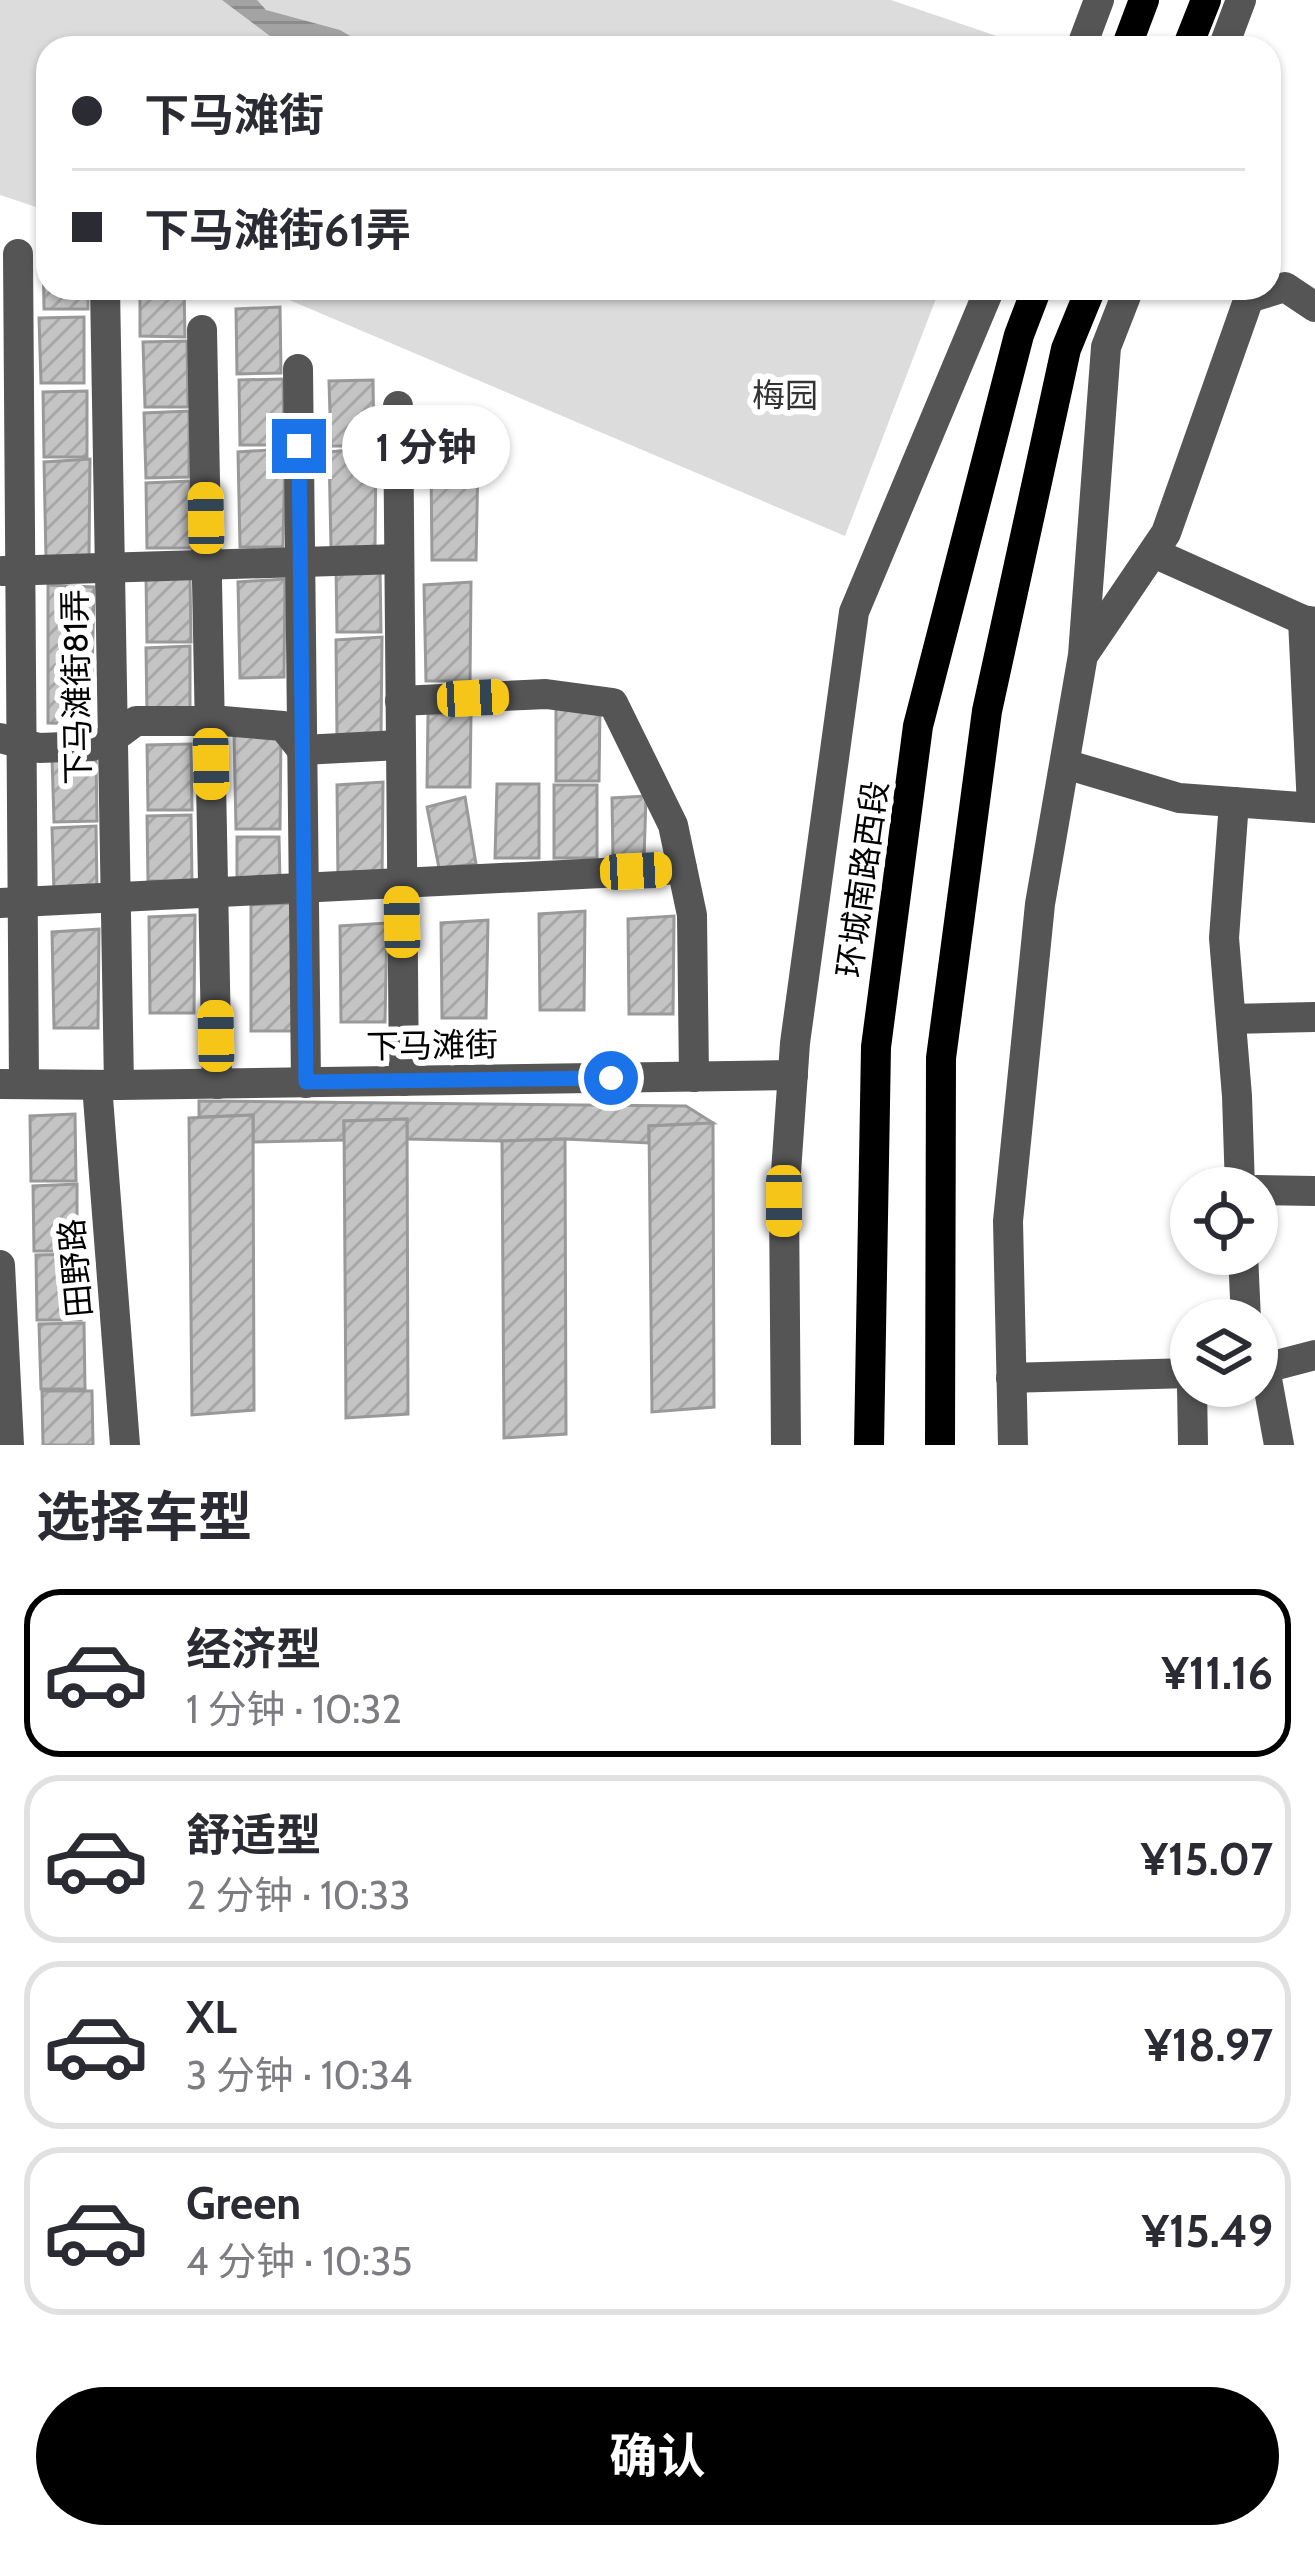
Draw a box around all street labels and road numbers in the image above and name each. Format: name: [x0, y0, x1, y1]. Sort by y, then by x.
street label: 下马滩街81弄: [54, 589, 98, 785]
street label: 环城南路西段: [828, 778, 896, 980]
street label: 下马滩街: [366, 1024, 498, 1066]
street label: 田野路: [51, 1217, 99, 1319]

